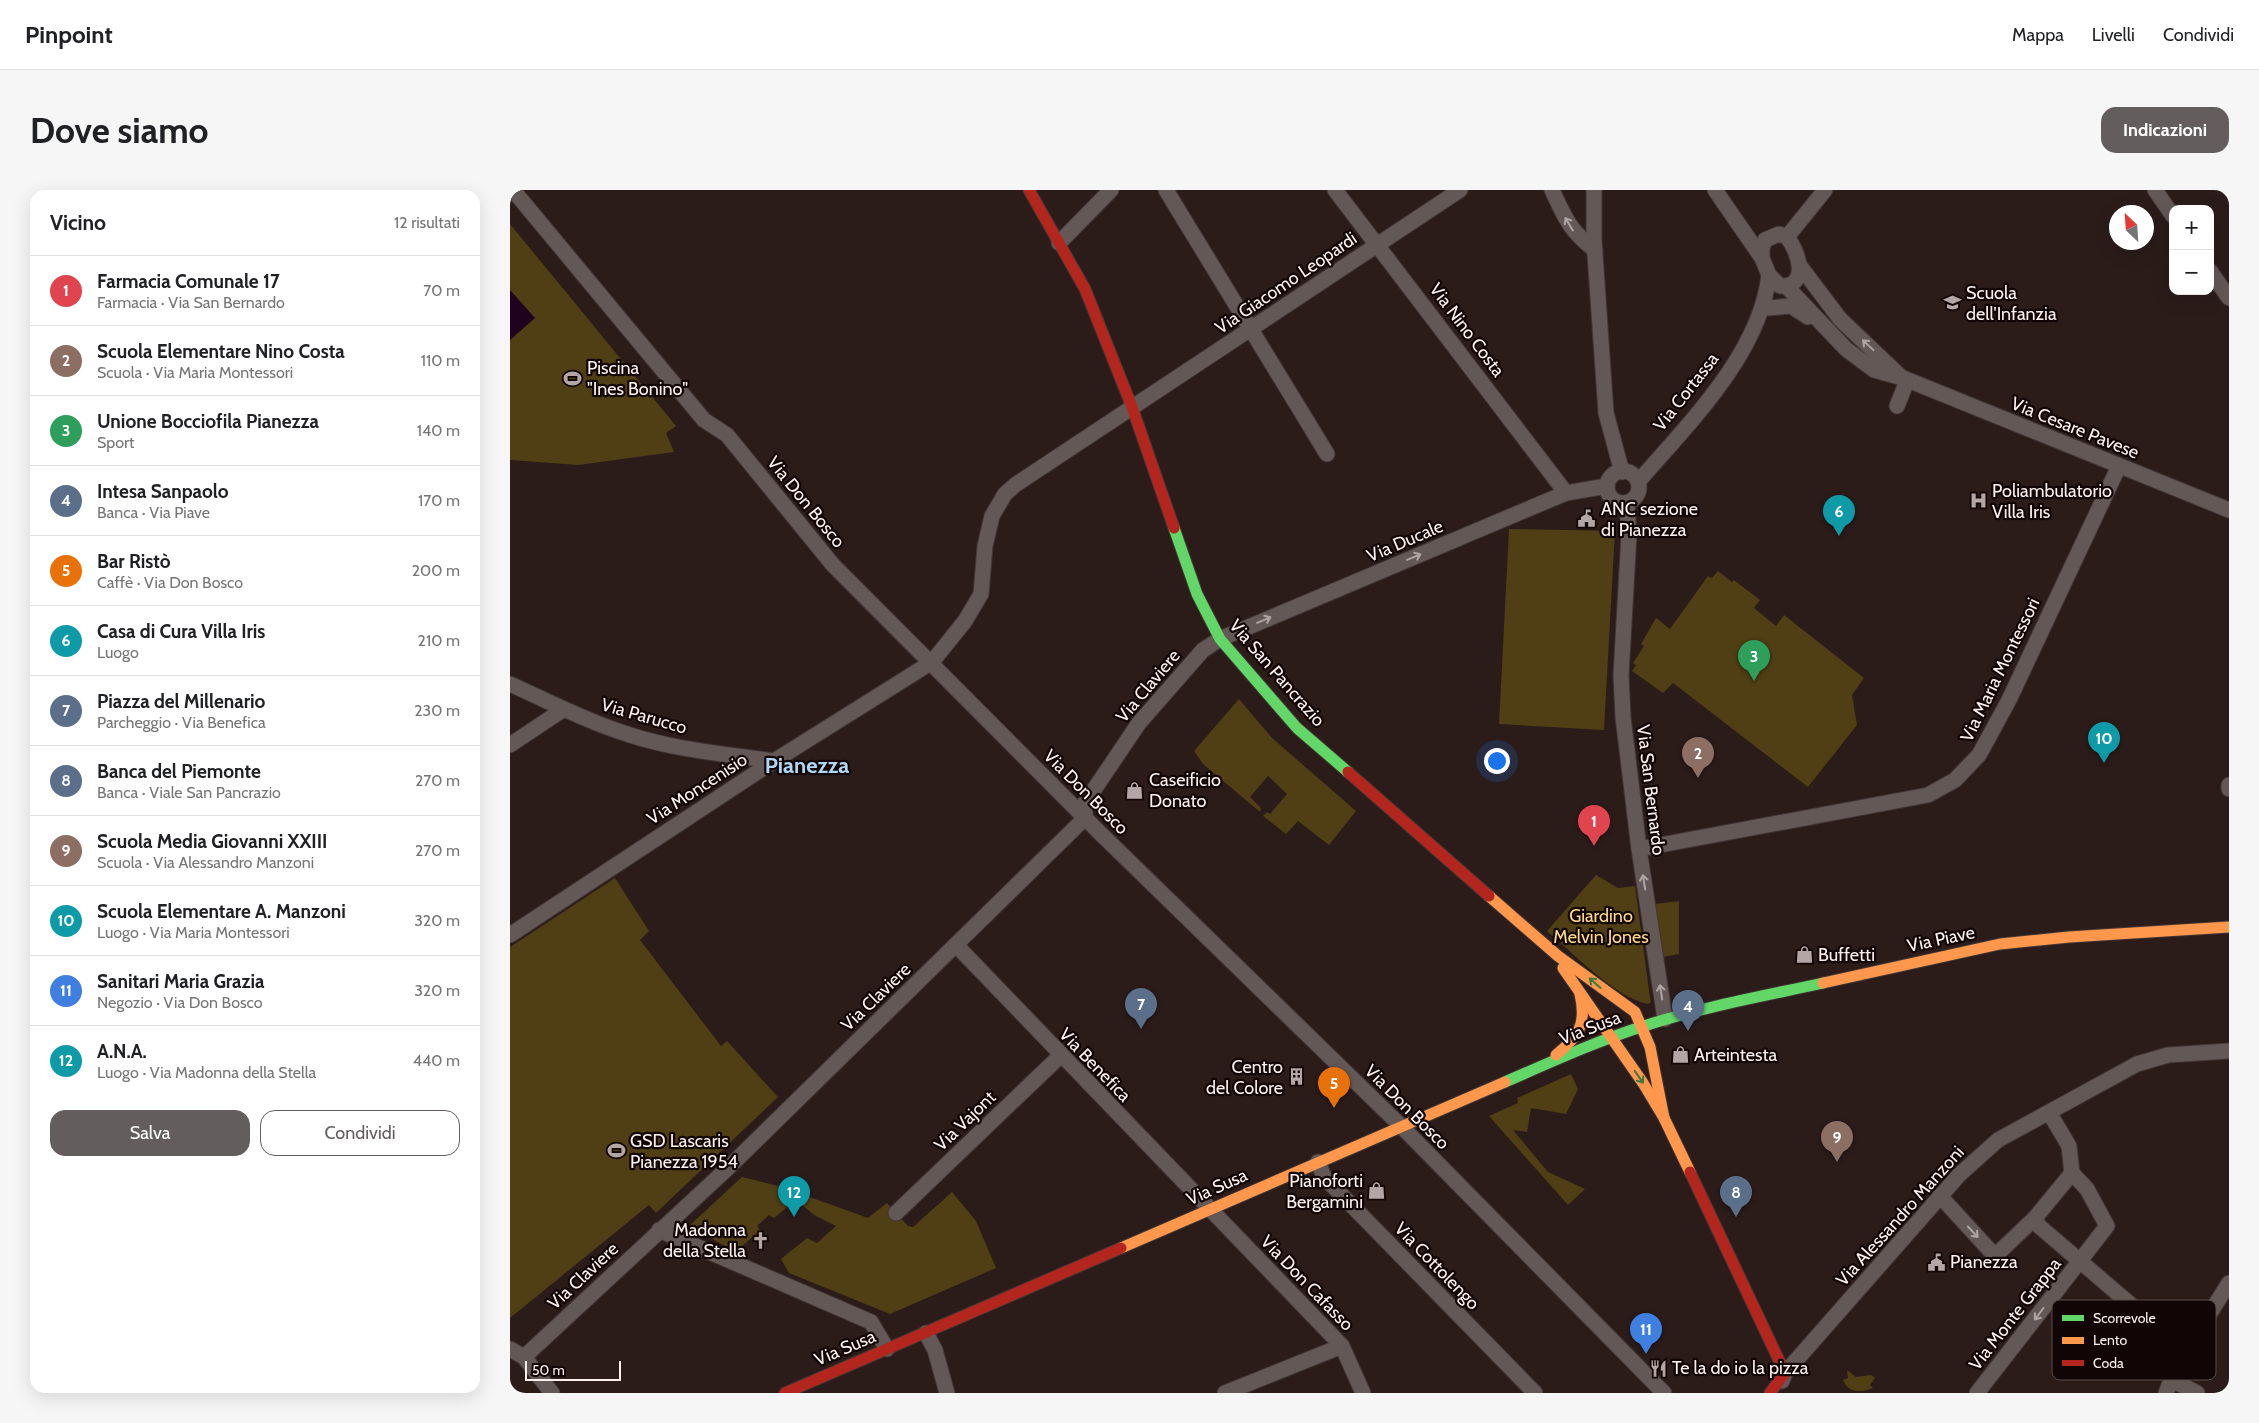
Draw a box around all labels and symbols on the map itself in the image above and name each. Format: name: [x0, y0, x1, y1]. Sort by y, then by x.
north arrow: [2109, 205, 2154, 250]
one-way arrow: [1563, 217, 1573, 231]
street label: Via Giacomo Leopardi: [1211, 227, 1361, 339]
street label: Via Nino Costa: [1425, 279, 1510, 381]
place label: Scuola dell'Infanzia: [1966, 282, 2057, 325]
school or university icon: Scuola dell'Infanzia: [1942, 293, 1962, 313]
one-way arrow: [1861, 339, 1874, 351]
street label: Via Cortassa: [1649, 348, 1724, 435]
place label: Piscina "Ines Bonino": [587, 357, 688, 400]
sports icon: Piscina "Ines Bonino": [563, 368, 583, 388]
street label: Via Cesare Pavese: [2008, 392, 2142, 464]
street label: Via Don Bosco: [762, 452, 850, 552]
place label: Poliambulatorio Villa Iris: [1992, 480, 2112, 523]
hospital icon: Poliambulatorio Villa Iris: [1968, 491, 1988, 511]
pin: 6: [1823, 495, 1855, 536]
place label: ANC sezione di Pianezza: [1601, 498, 1698, 541]
public building icon: ANC sezione di Pianezza: [1577, 509, 1597, 529]
street label: Via Ducale: [1363, 515, 1447, 567]
one-way arrow: [1406, 552, 1421, 561]
street label: Via Maria Montessori: [1956, 594, 2044, 746]
street label: Via San Pancrazio: [1224, 615, 1330, 731]
one-way arrow: [1256, 615, 1272, 624]
pin: 3: [1738, 640, 1770, 681]
street label: Via Claviere: [1111, 645, 1185, 727]
street label: Via Parucco: [599, 693, 689, 739]
pin: 10: [2088, 722, 2120, 763]
street label: Via San Bernardo: [1632, 724, 1670, 857]
pin: 2: [1682, 737, 1714, 778]
street label: Via Don Bosco: [1039, 745, 1133, 839]
street label: Via Moncenisio: [643, 748, 751, 830]
your location: [1484, 748, 1510, 774]
district label: Pianezza: [765, 752, 849, 779]
place label: Caseificio Donato: [1149, 769, 1221, 812]
shop icon: Caseificio Donato: [1125, 780, 1145, 800]
pin: 1: [1578, 805, 1610, 846]
one-way arrow: [1638, 874, 1648, 890]
park label: Giardino Melvin Jones: [1553, 905, 1649, 948]
street label: Via Piave: [1905, 921, 1977, 957]
place label: Buffetti: [1818, 944, 1875, 966]
shop icon: Buffetti: [1794, 945, 1814, 965]
street label: Via Claviere: [837, 958, 915, 1036]
one-way arrow: [1588, 978, 1601, 989]
one-way arrow: [1655, 984, 1665, 1000]
pin: 7: [1125, 988, 1157, 1029]
pin: 4: [1672, 990, 1704, 1031]
street label: Via Susa: [1556, 1006, 1624, 1050]
street label: Via Benefica: [1054, 1024, 1136, 1107]
place label: Arteintesta: [1694, 1044, 1777, 1066]
shop icon: Arteintesta: [1670, 1045, 1690, 1065]
place label: Centro del Colore: [1206, 1056, 1283, 1099]
street label: Via Don Bosco: [1360, 1060, 1454, 1154]
building icon: Centro del Colore: [1287, 1067, 1307, 1087]
pin: 5: [1318, 1067, 1350, 1108]
one-way arrow: [1634, 1070, 1644, 1084]
street label: Via Vajont: [930, 1086, 1000, 1156]
pin: 9: [1821, 1121, 1853, 1162]
place label: GSD Lascaris Pianezza 1954: [630, 1130, 738, 1173]
sports icon: GSD Lascaris Pianezza 1954: [606, 1141, 626, 1161]
street label: Via Alessandro Manzoni: [1831, 1141, 1969, 1291]
street label: Via Susa: [1183, 1164, 1251, 1210]
place label: Pianoforti Bergamini: [1286, 1170, 1363, 1213]
pin: 12: [778, 1176, 810, 1217]
pin: 8: [1720, 1176, 1752, 1217]
shop icon: Pianoforti Bergamini: [1367, 1181, 1387, 1201]
street label: Via Cottolengo: [1390, 1218, 1484, 1314]
place label: Madonna della Stella: [663, 1219, 746, 1262]
one-way arrow: [1967, 1226, 1979, 1239]
church icon: Madonna della Stella: [750, 1230, 770, 1250]
street label: Via Don Cafasso: [1256, 1231, 1358, 1335]
street label: Via Claviere: [543, 1238, 623, 1314]
place label: Pianezza: [1950, 1251, 2018, 1273]
public building icon: Pianezza: [1926, 1252, 1946, 1272]
street label: Via Monte Grappa: [1964, 1253, 2066, 1375]
legend: [2052, 1300, 2216, 1380]
one-way arrow: [2034, 1308, 2045, 1321]
text: Scorrevole: [2093, 1309, 2156, 1327]
pin: 11: [1630, 1313, 1662, 1354]
street label: Via Susa: [811, 1325, 879, 1371]
text: Lento: [2093, 1331, 2127, 1349]
text: Coda: [2093, 1354, 2124, 1372]
place label: Te la do io la pizza: [1672, 1357, 1809, 1379]
scale bar: [525, 1358, 621, 1381]
restaurant icon: Te la do io la pizza: [1648, 1358, 1668, 1378]

